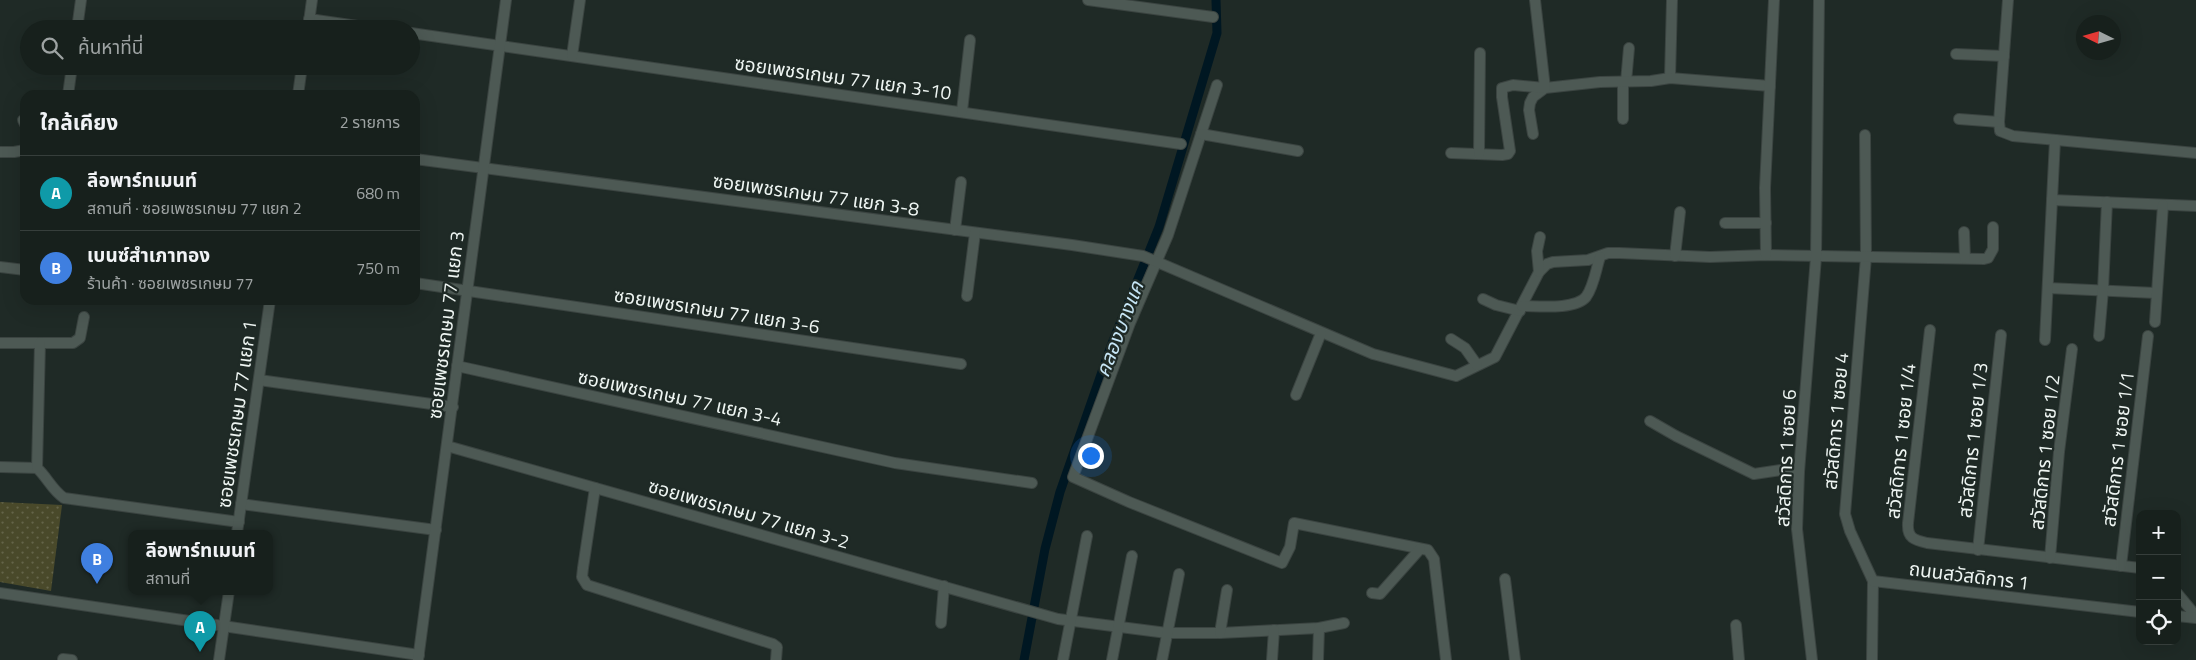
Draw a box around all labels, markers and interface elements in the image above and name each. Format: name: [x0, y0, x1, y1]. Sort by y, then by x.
north arrow: [2076, 15, 2121, 60]
search box: [20, 20, 420, 75]
text: ค้นหาที่นี่: [78, 32, 143, 61]
icon: search: [38, 34, 66, 62]
street label: ซอยเพชรเกษม 77 แยก 3-10: [733, 47, 953, 107]
text: ใกล้เคียง: [40, 106, 118, 138]
text: 2 รายการ: [340, 110, 400, 134]
text: ลีอพาร์ทเมนท์: [87, 165, 197, 194]
street label: ซอยเพชรเกษม 77 แยก 3-8: [711, 165, 921, 223]
text: A: [51, 181, 61, 205]
text: 680 m: [356, 181, 400, 205]
text: สถานที่ · ซอยเพชรเกษม 77 แยก 2: [87, 196, 302, 220]
street label: ซอยเพชรเกษม 77 แยก 3: [419, 229, 471, 421]
text: เบนซ์สำเภาทอง: [87, 240, 210, 269]
text: B: [51, 256, 61, 280]
text: 750 m: [356, 256, 400, 280]
text: ร้านค้า · ซอยเพชรเกษม 77: [87, 271, 254, 295]
water label: คลองบางแค: [1087, 276, 1152, 381]
street label: ซอยเพชรเกษม 77 แยก 3-6: [612, 279, 822, 341]
street label: ซอยเพชรเกษม 77 แยก 1: [208, 318, 264, 510]
street label: สวัสดิการ 1 ซอย 4: [1815, 351, 1855, 491]
street label: ซอยเพชรเกษม 77 แยก 3-4: [575, 361, 785, 433]
street label: สวัสดิการ 1 ซอย 1/3: [1949, 361, 1995, 519]
street label: สวัสดิการ 1 ซอย 1/4: [1877, 362, 1923, 520]
street label: สวัสดิการ 1 ซอย 1/1: [2093, 370, 2141, 528]
street label: สวัสดิการ 1 ซอย 1/2: [2021, 373, 2067, 531]
street label: สวัสดิการ 1 ซอย 6: [1767, 388, 1803, 528]
your location: [1078, 443, 1104, 469]
street label: ซอยเพชรเกษม 77 แยก 3-2: [645, 470, 853, 556]
map controls: [2136, 510, 2181, 645]
button: +: [2136, 510, 2181, 555]
popup: [128, 530, 273, 595]
text: ลีอพาร์ทเมนท์: [145, 535, 256, 564]
pin: B: [81, 543, 113, 584]
street label: ถนนสวัสดิการ 1: [1907, 553, 2031, 597]
button: −: [2136, 555, 2181, 600]
text: สถานที่: [145, 566, 190, 590]
button: locate: [2136, 600, 2181, 645]
pin: A: [184, 611, 216, 652]

